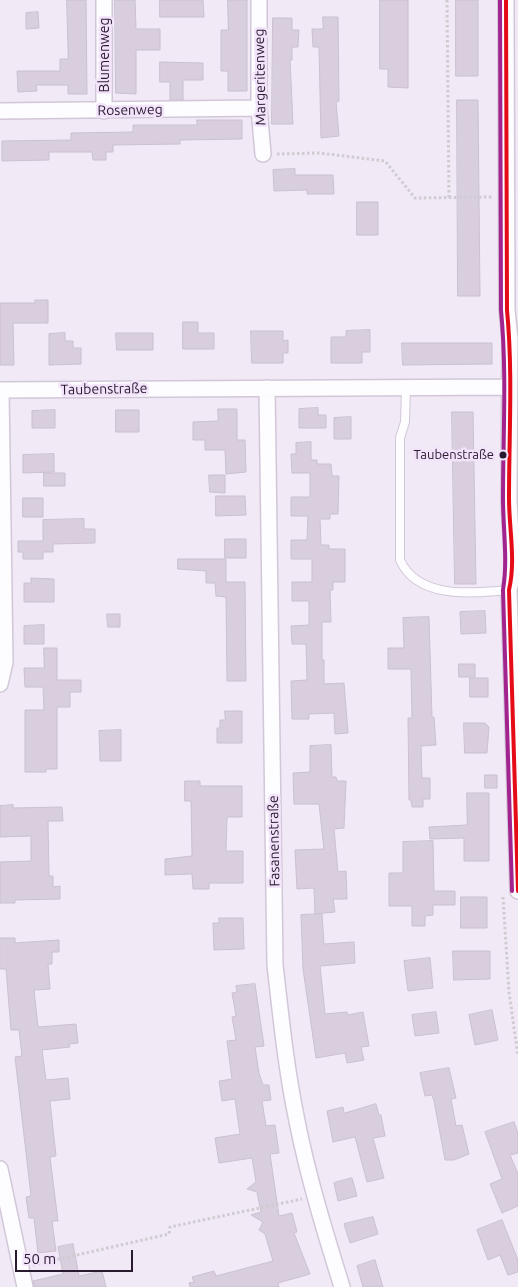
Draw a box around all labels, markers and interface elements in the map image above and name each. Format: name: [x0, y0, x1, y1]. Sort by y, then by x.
street label: Blumenweg: [96, 18, 112, 92]
street label: Margeritenweg: [251, 28, 269, 126]
street label: Rosenweg: [97, 101, 163, 119]
street label: Taubenstraße: [61, 380, 147, 398]
place label: Taubenstraße: [414, 447, 494, 463]
marker: Taubenstraße: [498, 450, 508, 460]
street label: Fasanenstraße: [265, 795, 283, 887]
scale bar: [18, 1240, 135, 1272]
text: 50 m: [23, 1250, 56, 1267]

